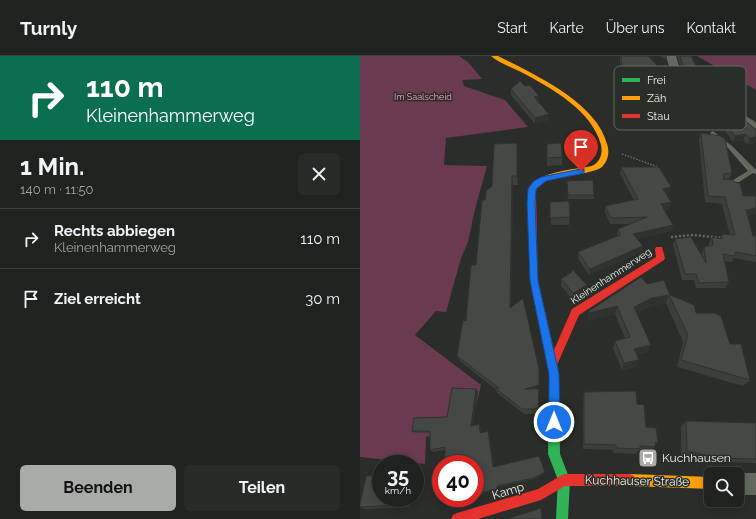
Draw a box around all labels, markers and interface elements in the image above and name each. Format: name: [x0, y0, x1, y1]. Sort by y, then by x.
text: Turnly: [20, 17, 77, 39]
text: Start: [497, 20, 527, 36]
text: Karte: [549, 20, 584, 36]
text: Über uns: [606, 20, 665, 36]
text: Kontakt: [687, 20, 736, 36]
legend: [614, 66, 746, 130]
text: 110 m: [86, 71, 164, 104]
icon: right: [20, 72, 72, 124]
text: Frei: [647, 74, 666, 87]
park label: Im Saalscheid: [394, 92, 452, 102]
text: Zäh: [647, 92, 666, 105]
text: Kleinenhammerweg: [86, 105, 255, 126]
text: Stau: [647, 110, 670, 123]
pin: [564, 130, 598, 171]
icon: arrive: [570, 136, 592, 158]
text: 1 Min.: [20, 152, 84, 181]
button: close: [298, 153, 340, 195]
text: 140 m · 11:50: [20, 182, 94, 197]
text: Rechts abbiegen: [54, 222, 175, 240]
icon: right: [20, 228, 42, 250]
text: 110 m: [300, 230, 340, 248]
text: Kleinenhammerweg: [54, 240, 176, 255]
street label: Kleinenhammerweg: [569, 246, 653, 306]
icon: arrive: [20, 288, 42, 310]
text: Ziel erreicht: [54, 290, 141, 308]
text: 30 m: [305, 290, 340, 308]
position arrow: [533, 401, 575, 443]
bus stop icon: Kuchhausen: [637, 447, 659, 469]
place label: Kuchhausen: [662, 451, 731, 465]
speed limit sign: 40: [432, 455, 484, 507]
text: 35: [387, 464, 409, 488]
button: Beenden: [20, 465, 176, 511]
button: Teilen: [184, 465, 340, 511]
map controls: [704, 467, 744, 507]
button: search: [704, 467, 744, 507]
street label: Kuchhauser Straße: [585, 473, 689, 489]
street label: Kamp: [490, 480, 526, 502]
text: km/h: [385, 485, 411, 496]

